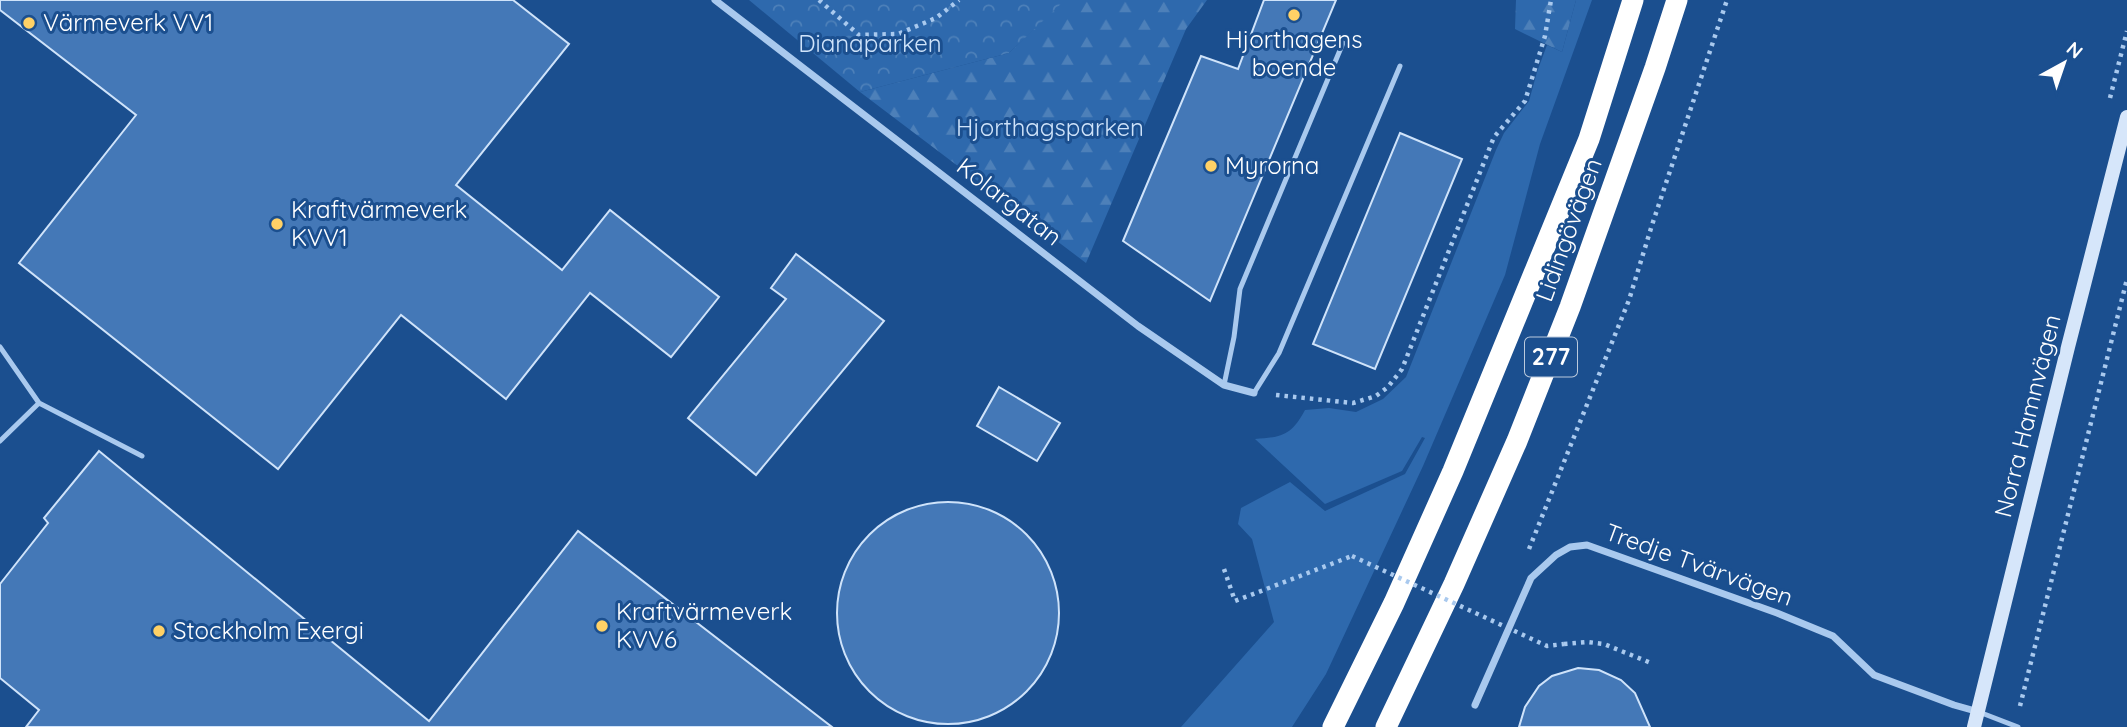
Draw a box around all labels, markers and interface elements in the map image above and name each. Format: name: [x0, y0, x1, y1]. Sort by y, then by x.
place label: Värmeverk VV1: [43, 7, 213, 37]
marker: Hjorthagens boende: [1286, 7, 1302, 23]
marker: Värmeverk VV1: [21, 15, 37, 31]
place label: Hjorthagens boende: [1226, 24, 1363, 82]
park label: Dianaparken: [798, 28, 942, 58]
north arrow: [2029, 28, 2099, 98]
text: N: [2062, 36, 2088, 64]
park label: Hjorthagsparken: [956, 112, 1144, 142]
place label: Myrorna: [1225, 150, 1319, 180]
street label: Kolargatan: [951, 151, 1068, 252]
street label: Lidingövägen: [1528, 154, 1608, 305]
marker: Myrorna: [1203, 158, 1219, 174]
place label: Kraftvärmeverk KVV1: [291, 194, 467, 252]
marker: Kraftvärmeverk KVV1: [269, 216, 285, 232]
street label: Norra Hamnvägen: [1987, 311, 2067, 520]
road number: 277: [1525, 338, 1577, 376]
street label: Tredje Tvärvägen: [1601, 516, 1797, 612]
place label: Kraftvärmeverk KVV6: [616, 596, 792, 654]
place label: Stockholm Exergi: [173, 615, 364, 645]
marker: Kraftvärmeverk KVV6: [594, 618, 610, 634]
marker: Stockholm Exergi: [151, 623, 167, 639]

